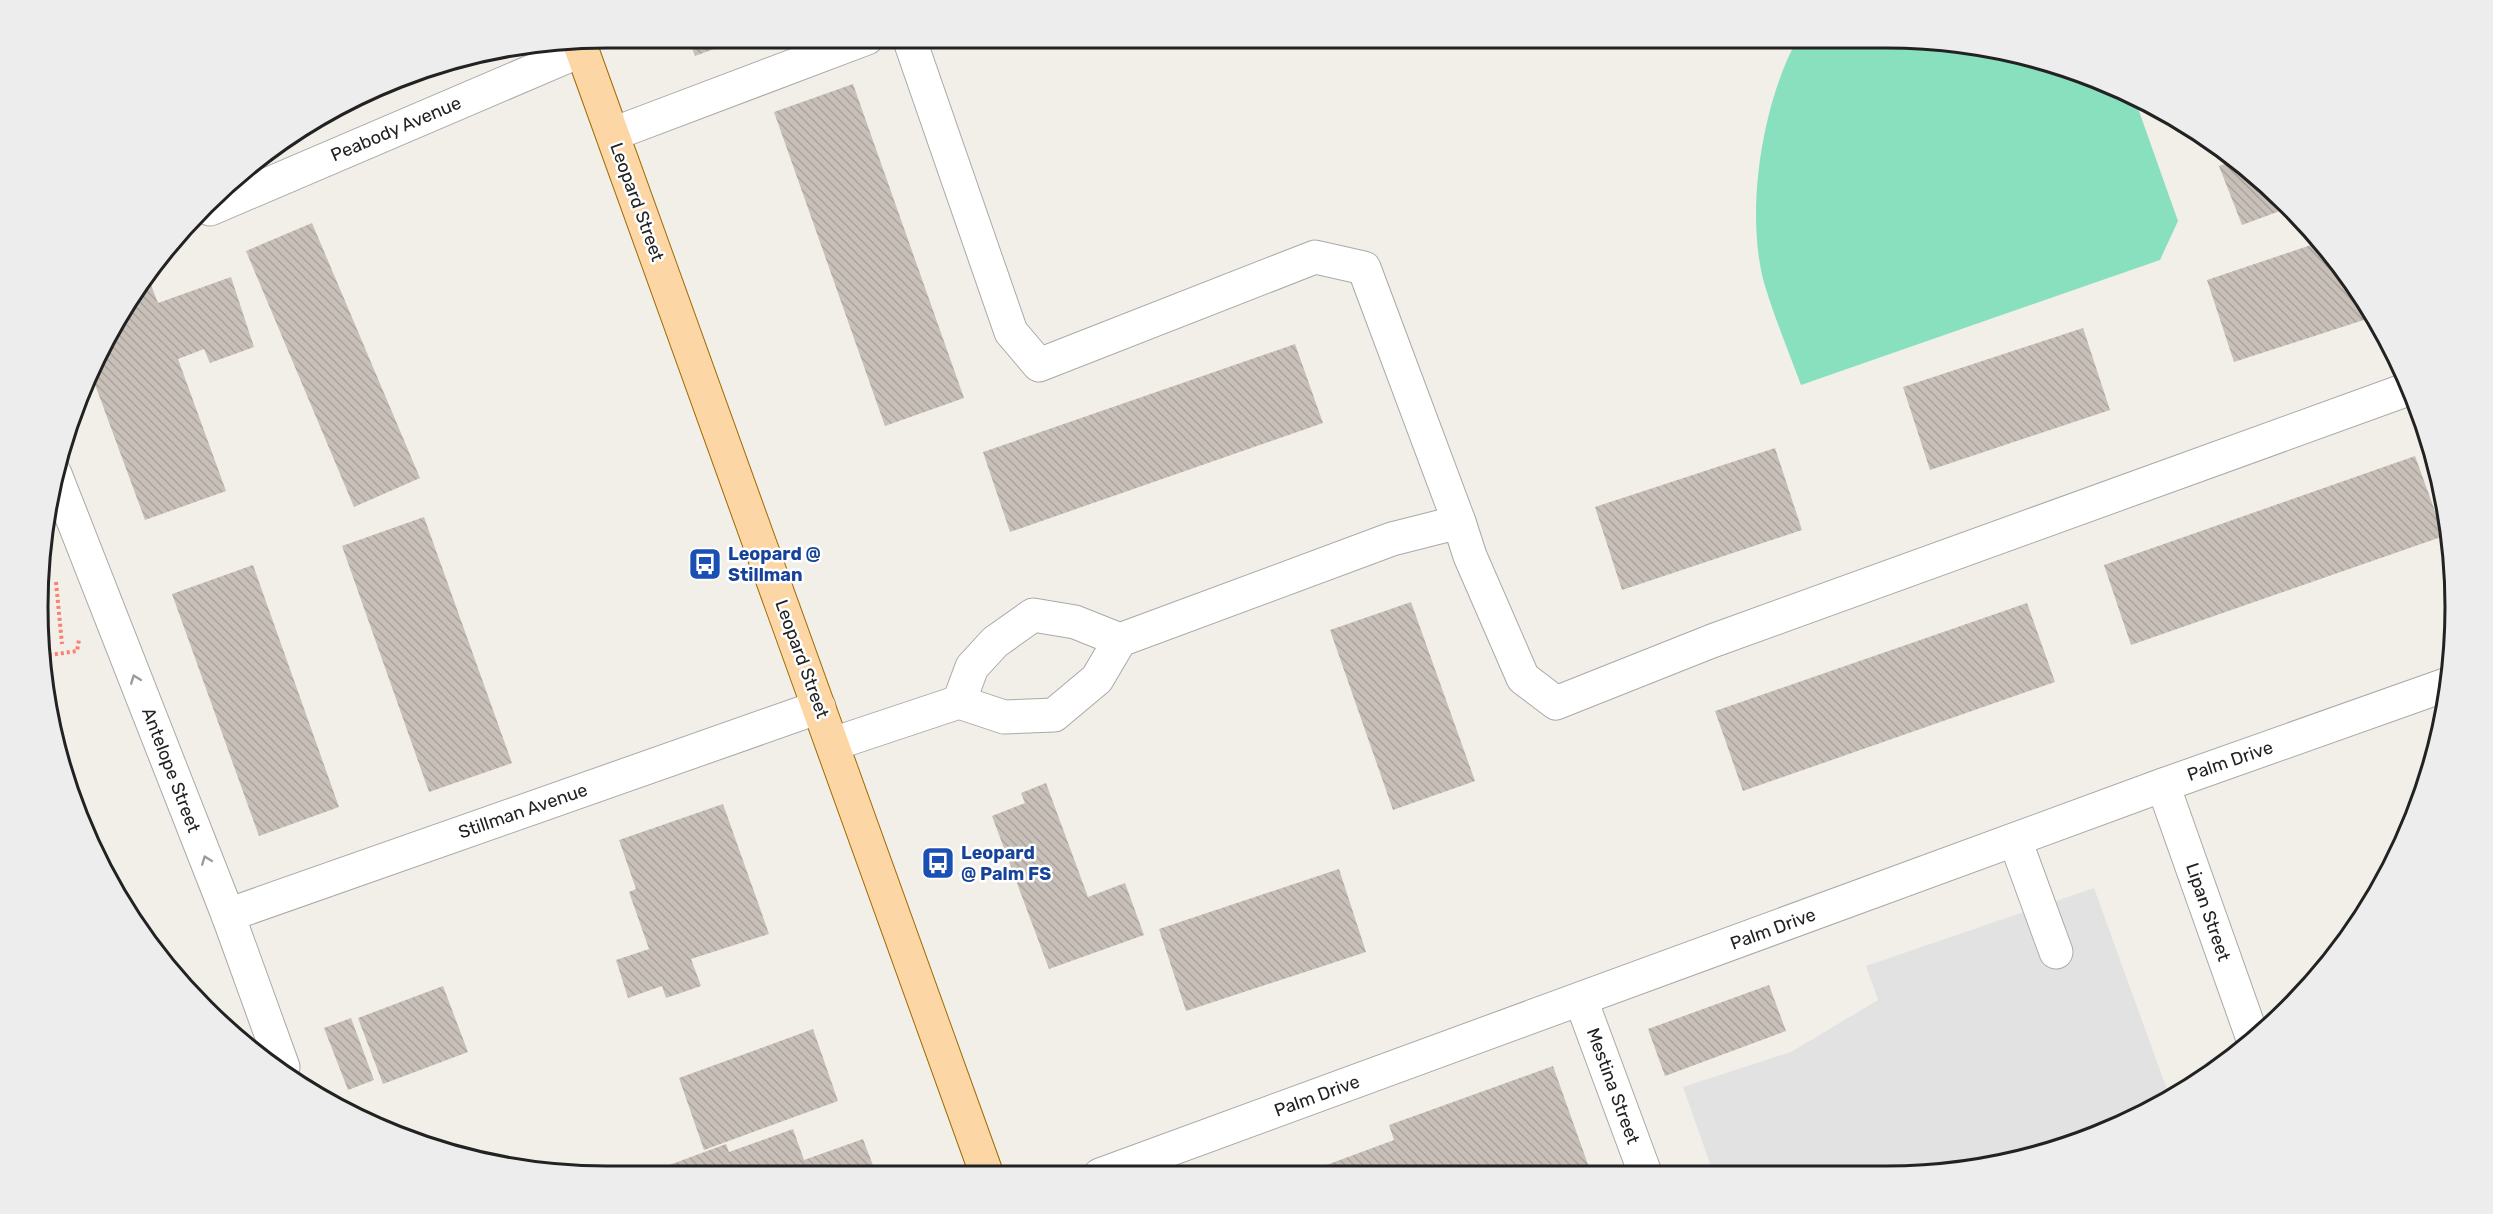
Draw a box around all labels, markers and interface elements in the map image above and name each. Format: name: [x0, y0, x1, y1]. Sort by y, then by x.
street label: Peabody Avenue: [327, 92, 465, 166]
street label: Leopard Street: [605, 140, 669, 264]
place label: Leopard @ Stillman: [728, 543, 821, 586]
bus stop icon: Leopard @ Stillman: [687, 546, 723, 582]
street label: Leopard Street: [770, 597, 834, 721]
one-way arrow: [130, 674, 142, 685]
street label: Antelope Street: [137, 704, 205, 836]
street label: Palm Drive: [2184, 736, 2276, 786]
street label: Stillman Avenue: [456, 779, 590, 843]
place label: Leopard @ Palm FS: [961, 842, 1051, 885]
bus stop icon: Leopard @ Palm FS: [920, 845, 956, 881]
one-way arrow: [201, 856, 214, 866]
street label: Lipan Street: [2181, 860, 2235, 964]
street label: Palm Drive: [1727, 903, 1819, 955]
street label: Mestina Street: [1582, 1025, 1644, 1147]
street label: Palm Drive: [1271, 1070, 1363, 1122]

